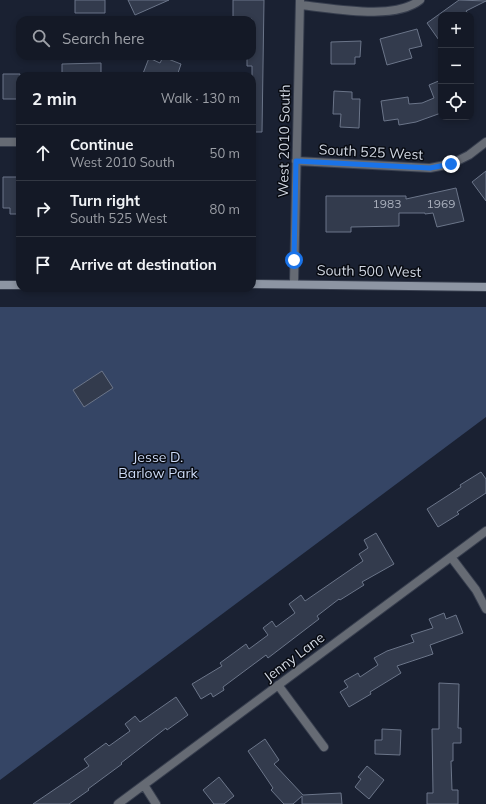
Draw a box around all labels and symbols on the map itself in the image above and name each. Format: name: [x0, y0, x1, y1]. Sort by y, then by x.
street label: West 2010 South: [274, 84, 294, 198]
street label: South 525 West: [318, 140, 424, 164]
route end: [442, 155, 460, 173]
house number: 1983: [373, 196, 401, 211]
house number: 1969: [427, 196, 455, 211]
route start: [285, 251, 303, 269]
street label: South 500 West: [317, 261, 422, 281]
park label: Jesse D. Barlow Park: [118, 448, 199, 482]
street label: Jenny Lane: [260, 628, 328, 686]

